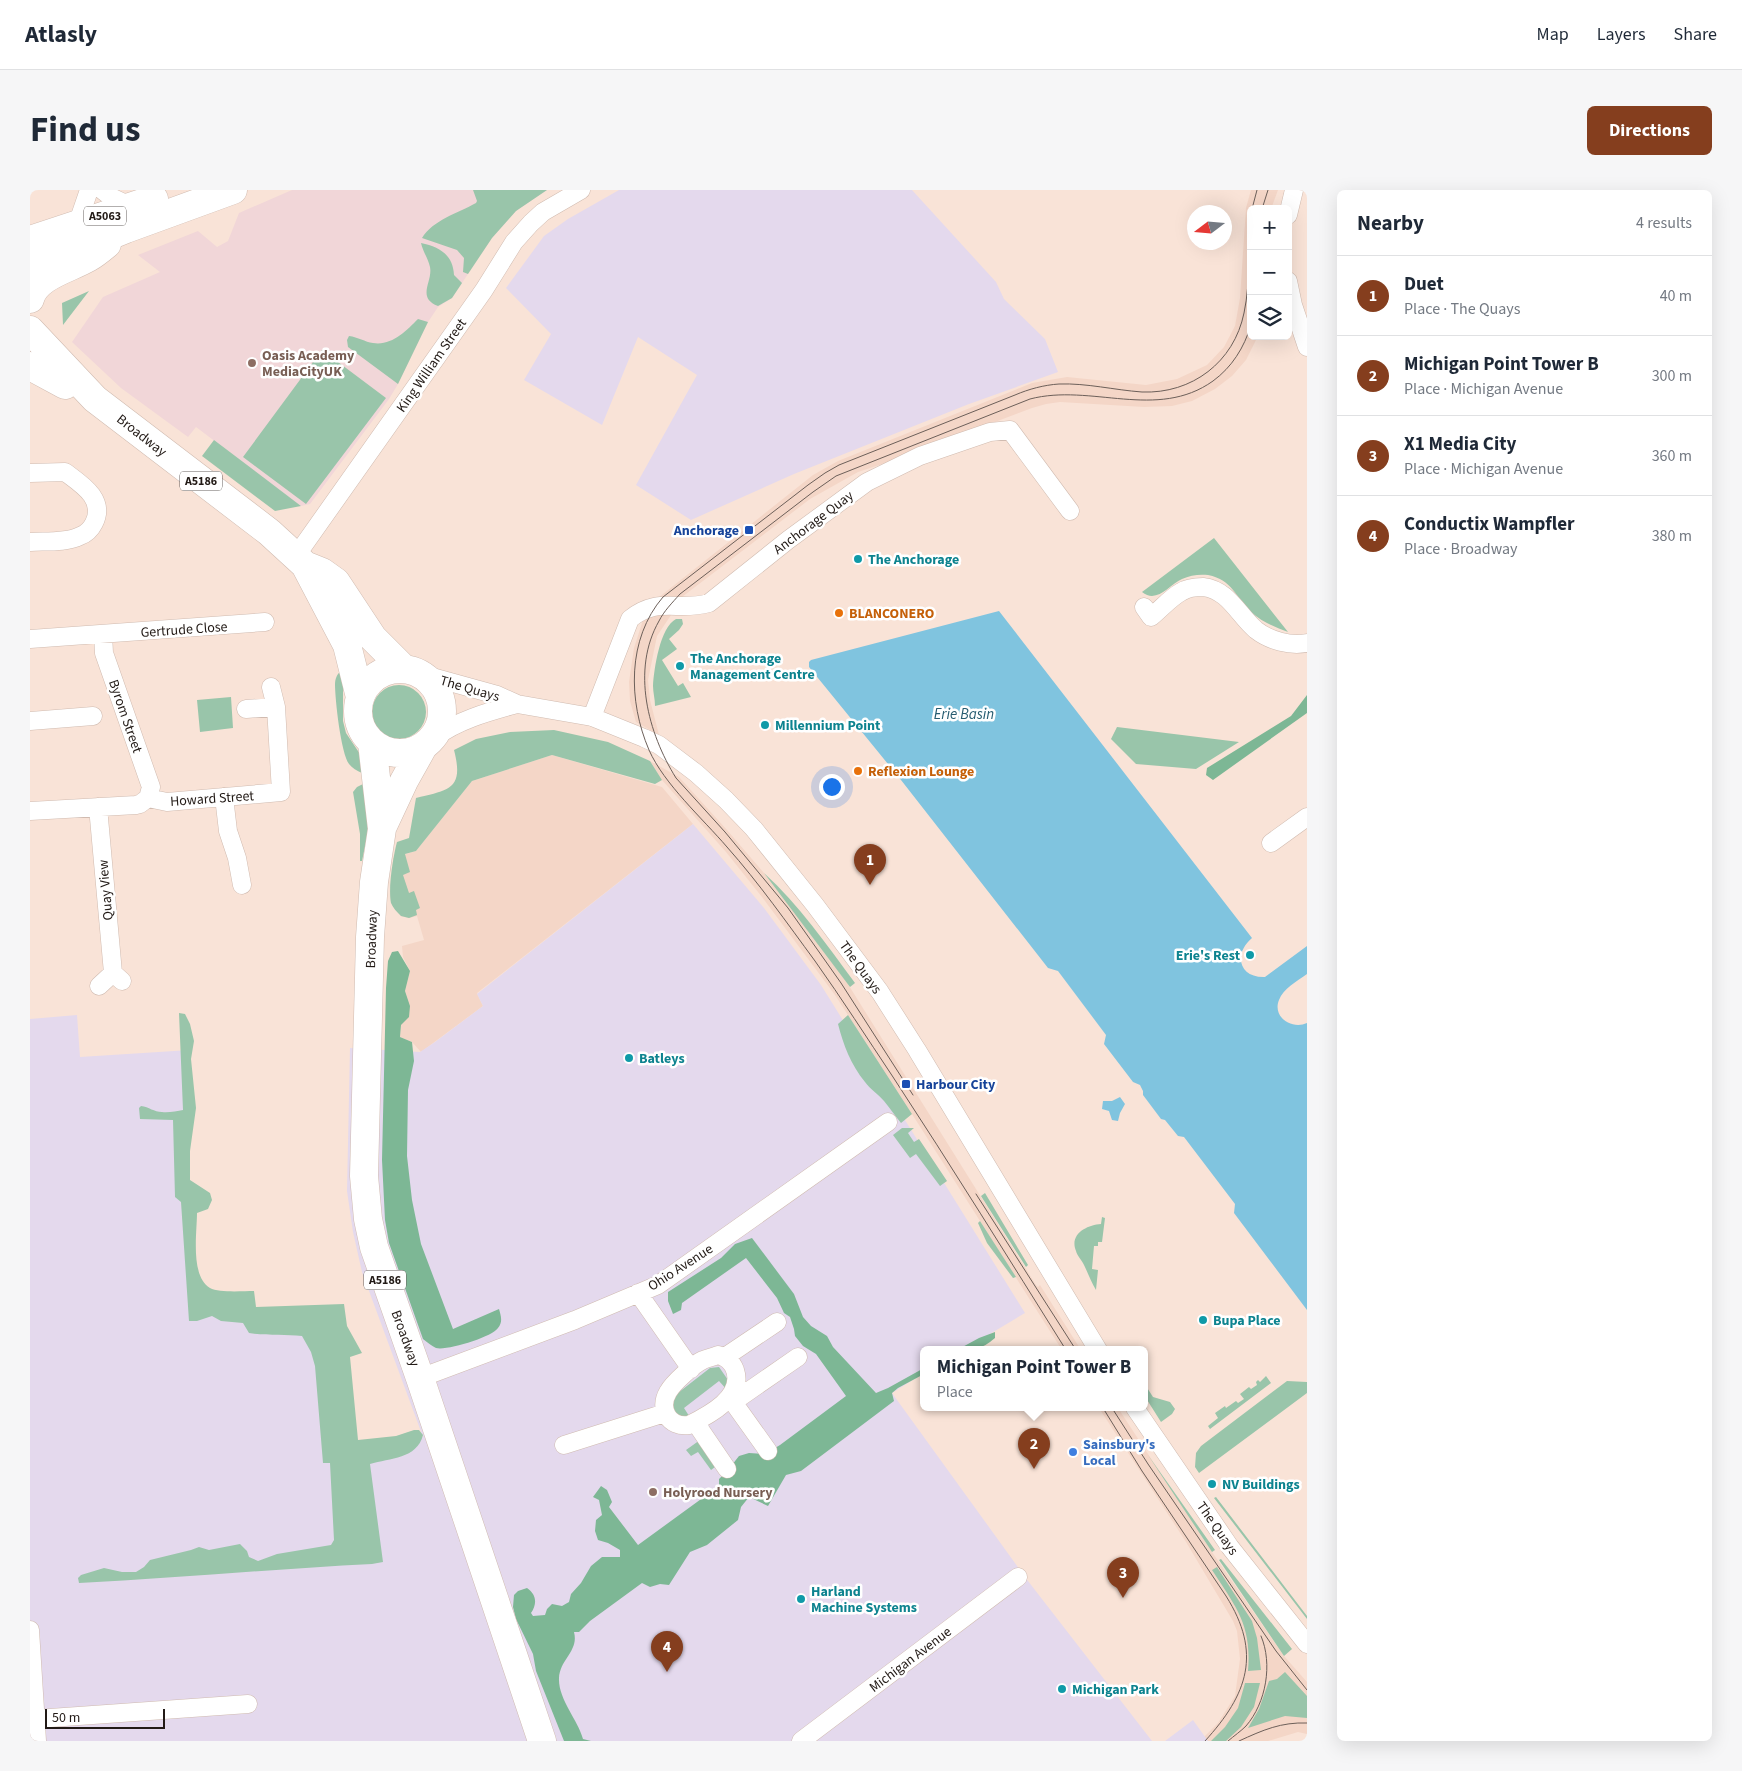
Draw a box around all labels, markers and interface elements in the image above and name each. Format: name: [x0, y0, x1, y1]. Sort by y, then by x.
text: Atlasly: [25, 17, 97, 52]
text: Map: [1537, 22, 1569, 47]
text: Layers: [1597, 22, 1646, 47]
text: Share: [1674, 22, 1717, 47]
text: Find us: [30, 105, 140, 155]
button: Directions: [1587, 106, 1712, 155]
north arrow: [1187, 205, 1232, 250]
map controls: [1247, 205, 1292, 340]
button: +: [1247, 205, 1292, 250]
road number: A5063: [84, 206, 126, 226]
text: Nearby: [1357, 208, 1424, 238]
text: 4 results: [1636, 212, 1692, 234]
button: −: [1247, 250, 1292, 295]
text: Duet: [1404, 271, 1444, 298]
text: 1: [1369, 285, 1377, 307]
text: 40 m: [1660, 285, 1692, 307]
button: layers: [1247, 295, 1292, 340]
text: Place · The Quays: [1404, 298, 1520, 320]
street label: King William Street: [392, 314, 472, 417]
place label: Oasis Academy MediaCityUK: [262, 346, 355, 382]
text: Michigan Point Tower B: [1404, 351, 1599, 378]
marker: Oasis Academy MediaCityUK: [246, 357, 258, 369]
text: 2: [1369, 365, 1377, 387]
text: 300 m: [1652, 365, 1692, 387]
text: Place · Michigan Avenue: [1404, 378, 1563, 400]
street label: Broadway: [112, 410, 171, 462]
text: X1 Media City: [1404, 431, 1516, 458]
text: 3: [1369, 445, 1377, 467]
text: 360 m: [1652, 445, 1692, 467]
text: Place · Michigan Avenue: [1404, 458, 1563, 480]
road number: A5186: [180, 472, 222, 490]
street label: Anchorage Quay: [769, 486, 858, 560]
text: Conductix Wampfler: [1404, 511, 1575, 538]
place label: Anchorage: [673, 521, 739, 541]
marker: Anchorage: [743, 524, 755, 536]
text: 4: [1369, 525, 1377, 547]
text: 380 m: [1652, 525, 1692, 547]
text: Place · Broadway: [1404, 538, 1518, 560]
place label: The Anchorage: [868, 550, 959, 570]
marker: The Anchorage: [852, 553, 864, 565]
place label: BLANCONERO: [849, 604, 934, 624]
marker: BLANCONERO: [833, 607, 845, 619]
street label: Gertrude Close: [140, 617, 228, 643]
place label: The Anchorage Management Centre: [690, 649, 815, 685]
marker: The Anchorage Management Centre: [674, 660, 686, 672]
street label: The Quays: [438, 671, 502, 707]
street label: Byrom Street: [103, 677, 147, 756]
water label: Erie Basin: [934, 704, 994, 725]
place label: Millennium Point: [775, 716, 881, 736]
marker: Millennium Point: [759, 719, 771, 731]
place label: Reflexion Lounge: [868, 762, 974, 782]
marker: Reflexion Lounge: [852, 765, 864, 777]
your location: [819, 774, 845, 800]
street label: Howard Street: [169, 786, 255, 812]
pin: 1: [854, 844, 886, 885]
street label: Quay View: [93, 859, 119, 921]
street label: Broadway: [361, 909, 383, 969]
street label: The Quays: [834, 937, 886, 998]
place label: Erie's Rest: [1176, 946, 1241, 966]
marker: Erie's Rest: [1244, 949, 1256, 961]
place label: Batleys: [639, 1049, 685, 1069]
marker: Batleys: [623, 1052, 635, 1064]
place label: Harbour City: [916, 1075, 996, 1095]
marker: Harbour City: [900, 1078, 912, 1090]
street label: Ohio Avenue: [644, 1239, 717, 1296]
road number: A5186: [364, 1270, 406, 1290]
street label: Broadway: [386, 1307, 425, 1370]
place label: Bupa Place: [1213, 1311, 1281, 1331]
marker: Bupa Place: [1197, 1314, 1209, 1326]
popup: [920, 1346, 1148, 1411]
text: Michigan Point Tower B: [937, 1354, 1131, 1381]
text: Place: [937, 1381, 973, 1403]
pin: 2: [1018, 1428, 1050, 1469]
place label: Sainsbury's Local: [1083, 1435, 1155, 1471]
marker: Sainsbury's Local: [1067, 1446, 1079, 1458]
place label: NV Buildings: [1222, 1475, 1300, 1495]
marker: NV Buildings: [1206, 1478, 1218, 1490]
place label: Holyrood Nursery: [663, 1483, 773, 1503]
marker: Holyrood Nursery: [647, 1486, 659, 1498]
street label: The Quays: [1191, 1498, 1243, 1559]
pin: 3: [1107, 1557, 1139, 1598]
place label: Harland Machine Systems: [811, 1582, 917, 1618]
marker: Harland Machine Systems: [795, 1593, 807, 1605]
street label: Michigan Avenue: [865, 1622, 956, 1697]
pin: 4: [651, 1631, 683, 1672]
place label: Michigan Park: [1072, 1680, 1159, 1700]
marker: Michigan Park: [1056, 1683, 1068, 1695]
scale bar: [45, 1706, 165, 1729]
text: 50 m: [52, 1708, 80, 1728]

